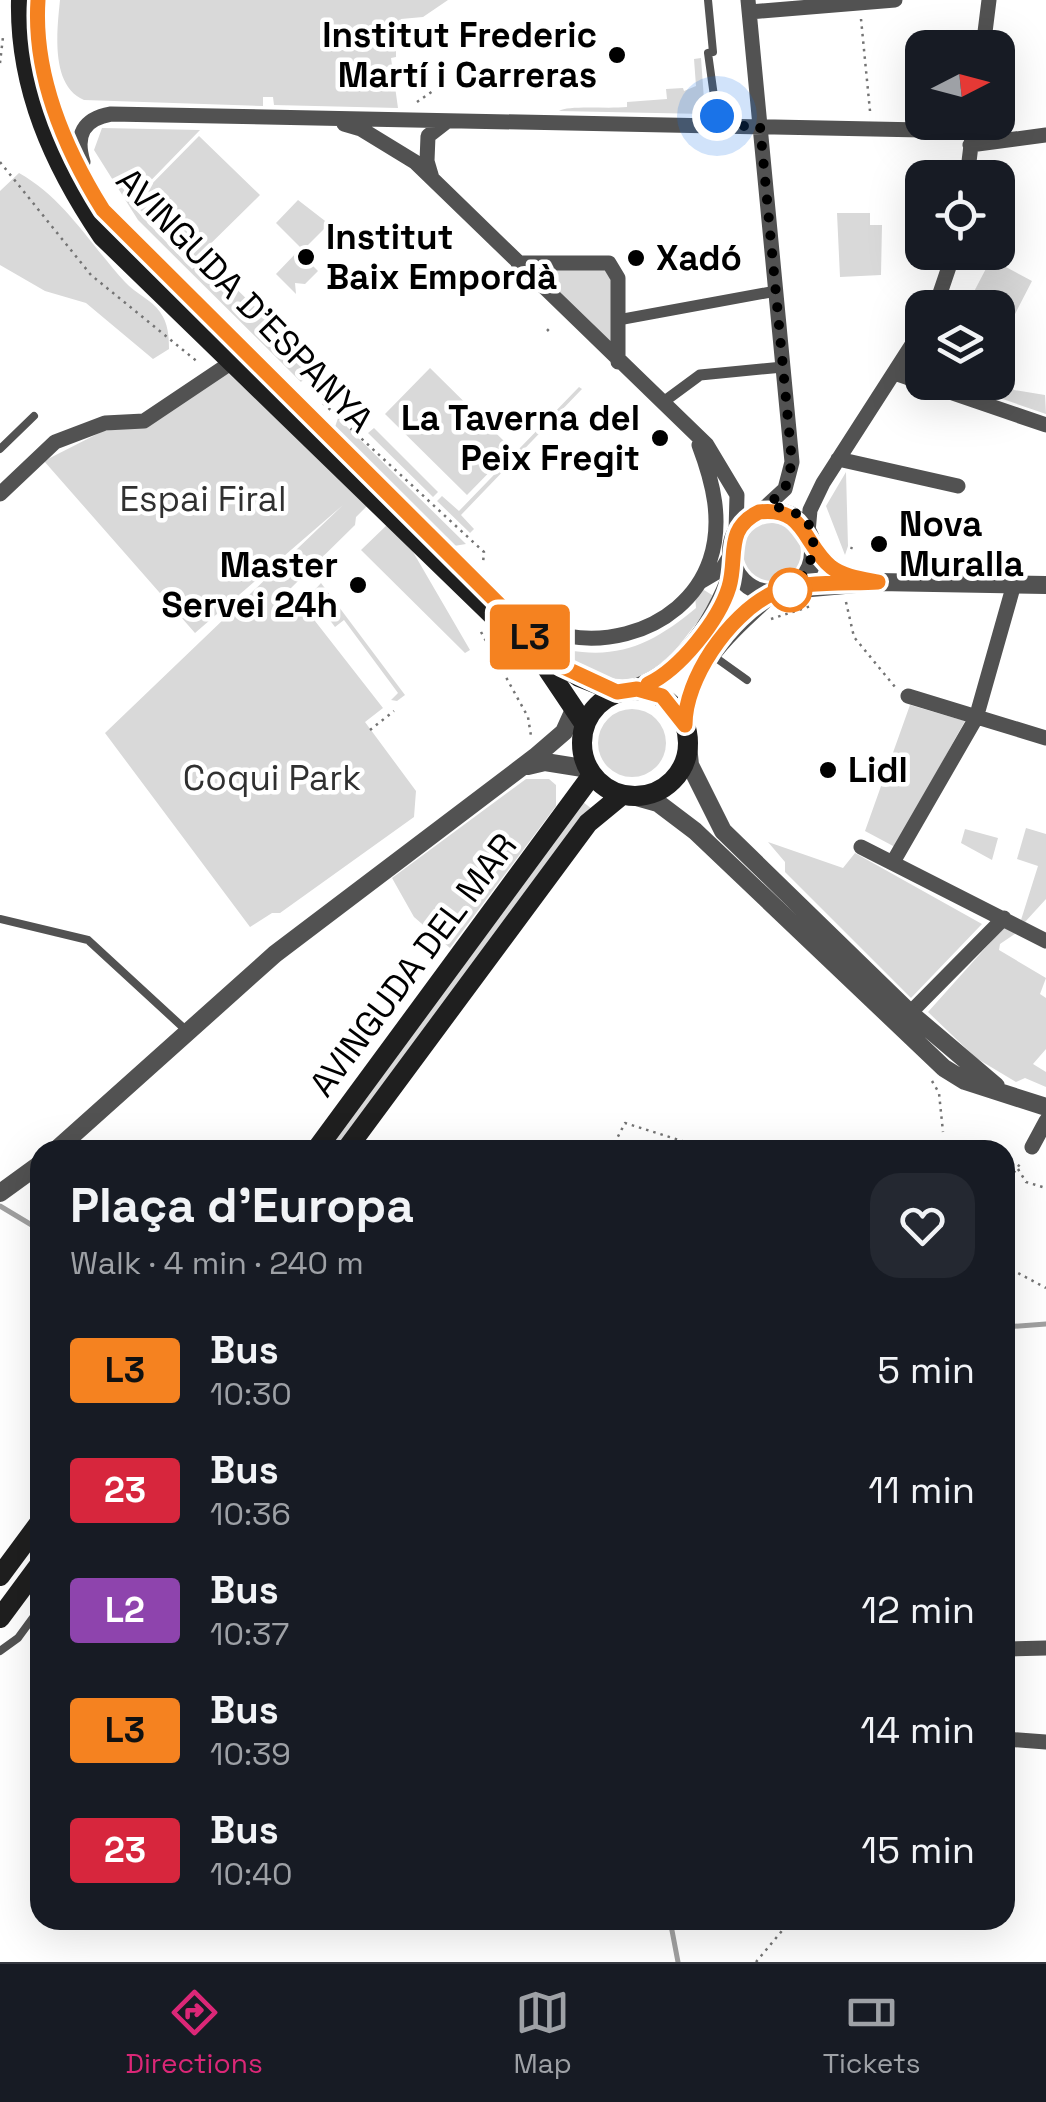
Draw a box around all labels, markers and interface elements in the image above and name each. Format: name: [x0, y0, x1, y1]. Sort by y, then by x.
place label: Institut Frederic Martí i Carreras: [322, 13, 597, 97]
north arrow: [905, 30, 1015, 140]
map controls: [905, 30, 1015, 400]
marker: Institut Frederic Martí i Carreras: [606, 44, 628, 66]
your location: [692, 91, 742, 141]
street label: AVINGUDA D'ESPANYA: [107, 158, 383, 442]
button: locate: [905, 160, 1015, 270]
place label: Institut Baix Empordà: [326, 215, 557, 299]
place label: Xadó: [656, 236, 742, 280]
marker: Institut Baix Empordà: [295, 246, 317, 268]
marker: Xadó: [625, 247, 647, 269]
button: layers: [905, 290, 1015, 400]
place label: La Taverna del Peix Fregit: [401, 396, 640, 480]
marker: La Taverna del Peix Fregit: [649, 427, 671, 449]
park label: Espai Firal: [119, 477, 287, 521]
place label: Nova Muralla: [899, 502, 1024, 586]
marker: Nova Muralla: [868, 533, 890, 555]
place label: Master Servei 24h: [162, 543, 338, 627]
unlabelled marker: [769, 569, 811, 611]
marker: Master Servei 24h: [347, 574, 369, 596]
line badge: L3: [485, 604, 575, 670]
text: L3: [510, 615, 550, 659]
place label: Lidl: [848, 748, 908, 792]
park label: Coqui Park: [183, 756, 361, 800]
marker: Lidl: [817, 759, 839, 781]
street label: AVINGUDA DEL MAR: [300, 825, 526, 1105]
button: heart: [870, 1173, 975, 1278]
text: Plaça d'Europa: [70, 1175, 414, 1236]
text: Walk · 4 min · 240 m: [70, 1243, 364, 1283]
text: Bus: [210, 1326, 279, 1374]
text: 5 min: [877, 1346, 975, 1394]
text: L3: [105, 1348, 145, 1392]
text: 10:30: [210, 1374, 292, 1414]
text: Bus: [210, 1446, 279, 1494]
text: 11 min: [868, 1466, 975, 1514]
text: 23: [104, 1468, 146, 1512]
text: 10:36: [210, 1494, 291, 1534]
text: Bus: [210, 1566, 279, 1614]
text: 12 min: [861, 1586, 975, 1634]
text: L2: [105, 1588, 145, 1632]
text: 10:37: [210, 1614, 289, 1654]
text: Bus: [210, 1686, 279, 1734]
text: 14 min: [860, 1706, 975, 1754]
text: L3: [105, 1708, 145, 1752]
text: 10:39: [210, 1734, 291, 1774]
text: Bus: [210, 1806, 279, 1854]
text: 15 min: [861, 1826, 975, 1874]
text: 23: [104, 1828, 146, 1872]
text: 10:40: [210, 1854, 293, 1894]
tab: Directions: [125, 1985, 263, 2081]
tab: Map: [514, 1985, 572, 2081]
tab: Tickets: [823, 1985, 921, 2081]

